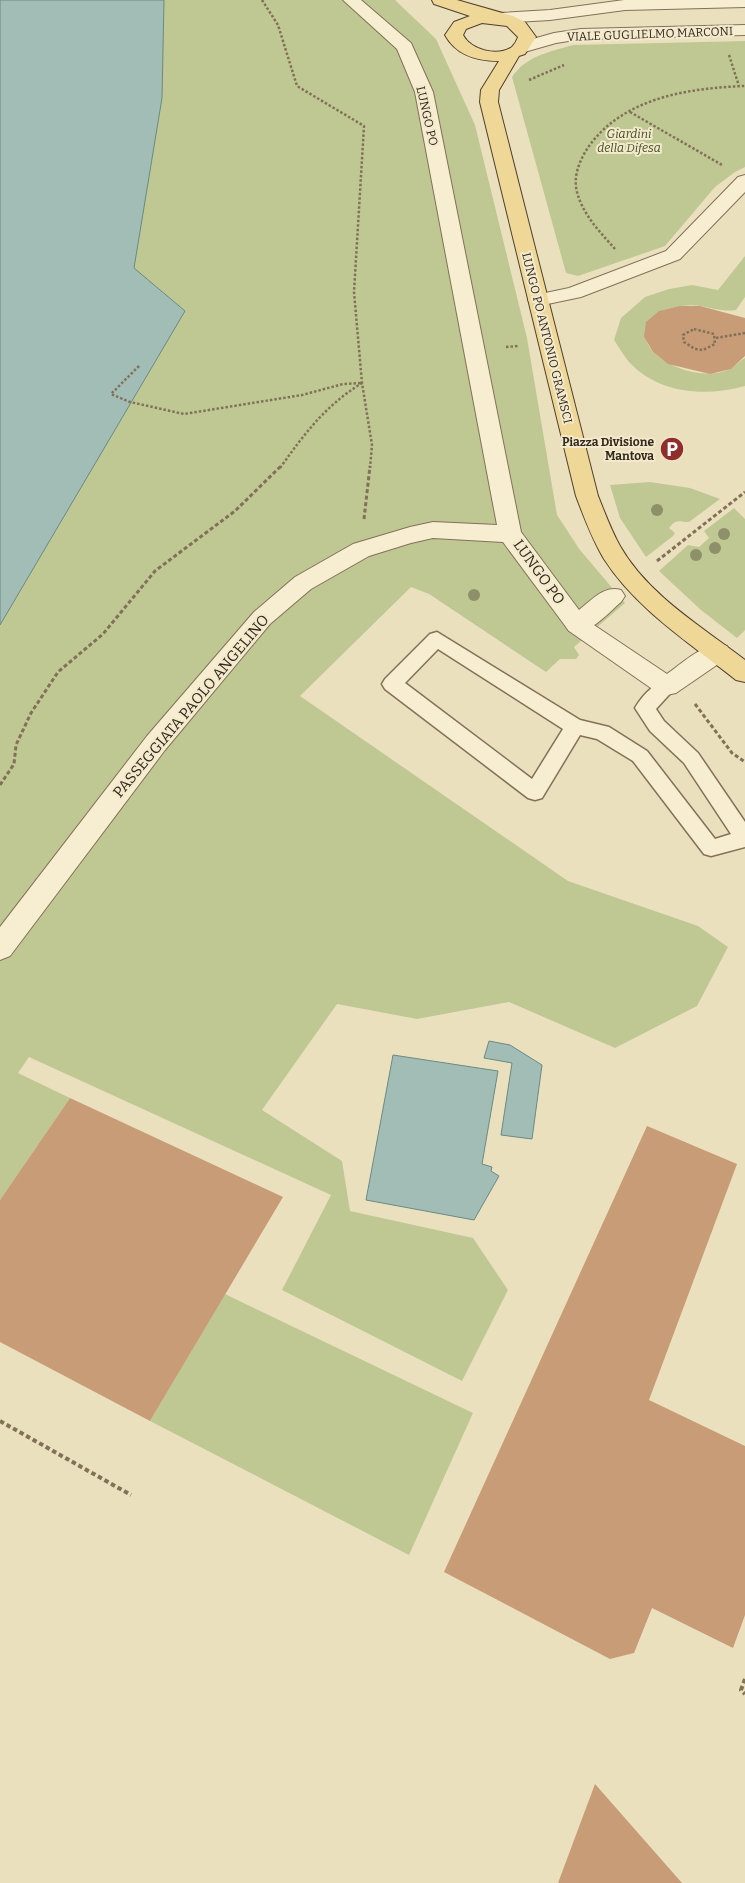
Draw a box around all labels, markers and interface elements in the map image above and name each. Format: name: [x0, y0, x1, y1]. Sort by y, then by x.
street label: VIALE GUGLIELMO MARCONI: [567, 24, 733, 44]
street label: LUNGO PO: [413, 85, 441, 147]
park label: Giardini della Difesa: [597, 127, 661, 155]
street label: LUNGO PO ANTONIO GRAMSCI: [519, 251, 575, 425]
place label: Piazza Divisione Mantova: [562, 435, 654, 463]
parking icon: Piazza Divisione Mantova: [659, 436, 685, 462]
street label: LUNGO PO: [509, 536, 569, 608]
street label: PASSEGGIATA PAOLO ANGELINO: [109, 611, 273, 801]

